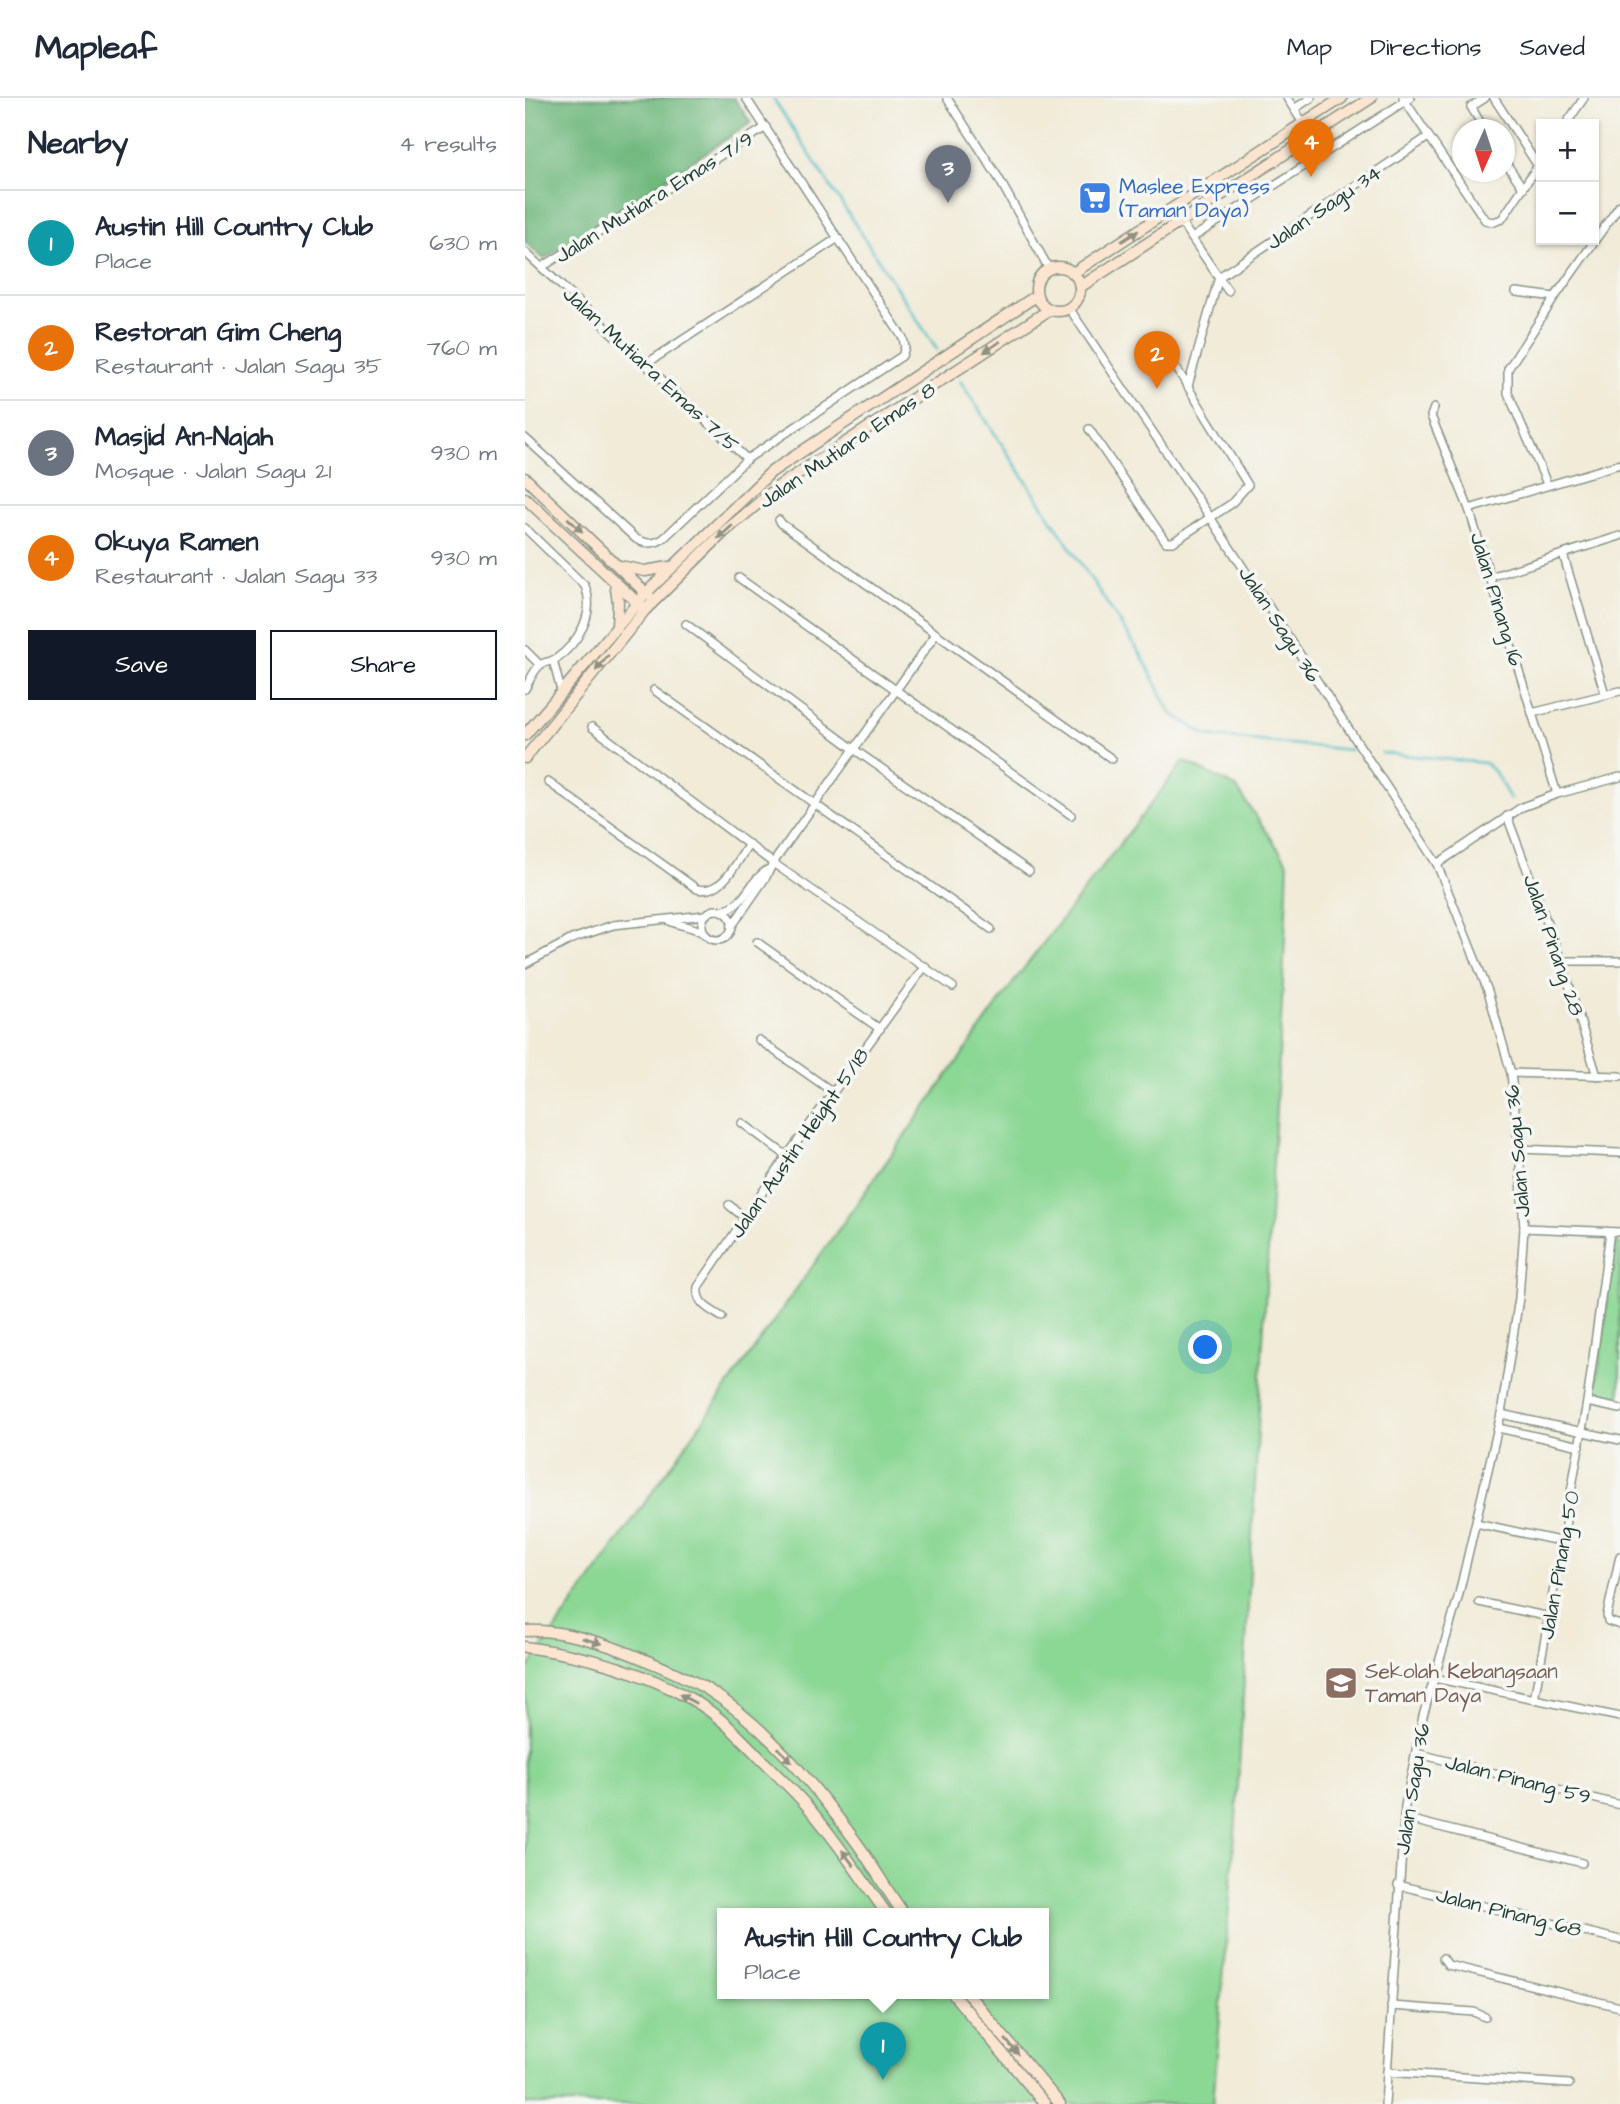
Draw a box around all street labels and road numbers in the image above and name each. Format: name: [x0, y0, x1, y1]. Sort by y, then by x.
street label: Jalan Mutiara Emas 7/9: [550, 125, 759, 270]
street label: Jalan Sagu 34: [1261, 158, 1389, 258]
street label: Jalan Mutiara Emas 7/5: [556, 280, 745, 459]
street label: Jalan Mutiara Emas 8: [753, 375, 942, 516]
street label: Jalan Pinang 16: [1461, 529, 1531, 670]
street label: Jalan Sagu 36: [1230, 561, 1328, 689]
street label: Jalan Pinang 28: [1514, 871, 1591, 1021]
street label: Jalan Austin Height 5/18: [723, 1042, 878, 1245]
street label: Jalan Sagu 36: [1497, 1083, 1540, 1218]
street label: Jalan Pinang 50: [1532, 1489, 1589, 1642]
street label: Jalan Sagu 36: [1388, 1721, 1439, 1857]
street label: Jalan Pinang 59: [1442, 1747, 1594, 1814]
street label: Jalan Pinang 68: [1433, 1880, 1585, 1947]

